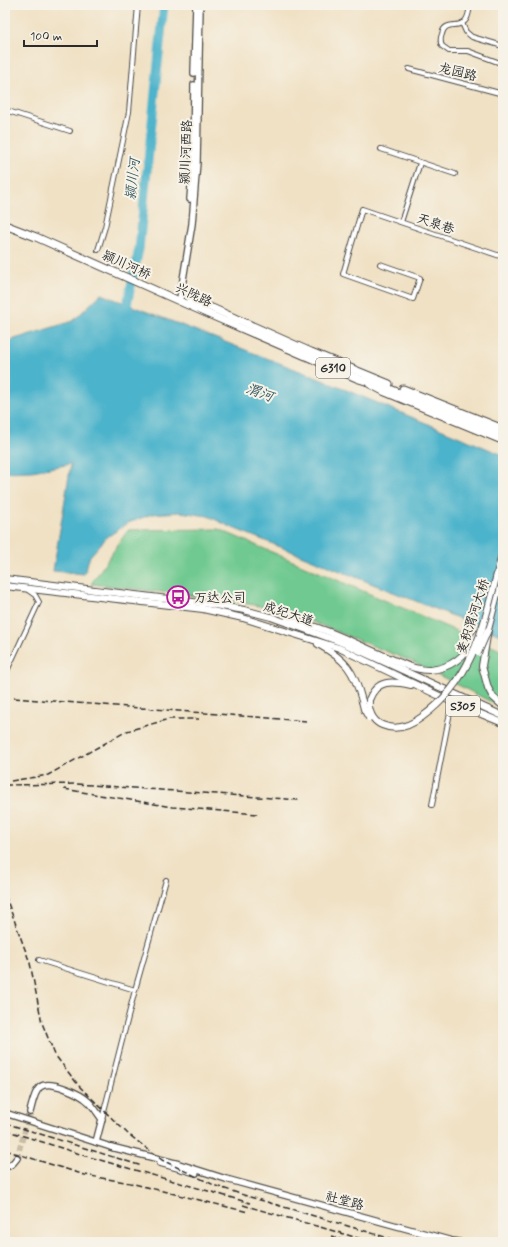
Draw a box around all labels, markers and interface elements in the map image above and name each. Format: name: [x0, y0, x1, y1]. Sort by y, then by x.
scale bar: [24, 22, 97, 48]
text: 100 m: [30, 29, 62, 45]
street label: 龙园路: [437, 59, 479, 85]
street label: 颍川河西路: [177, 119, 196, 185]
water label: 颍川河: [122, 155, 144, 201]
street label: 天泉巷: [414, 210, 457, 239]
street label: 颍川河桥: [99, 247, 154, 284]
street label: 兴陇路: [172, 279, 215, 311]
road number: G310: [316, 358, 350, 378]
water label: 渭河: [243, 380, 278, 407]
street label: 麦积渭河大桥: [453, 577, 494, 656]
bus stop icon: 万达公司: [165, 584, 191, 610]
place label: 万达公司: [194, 590, 246, 607]
street label: 成纪大道: [261, 598, 316, 631]
road number: S305: [446, 696, 480, 716]
street label: 社堂路: [324, 1188, 366, 1215]

